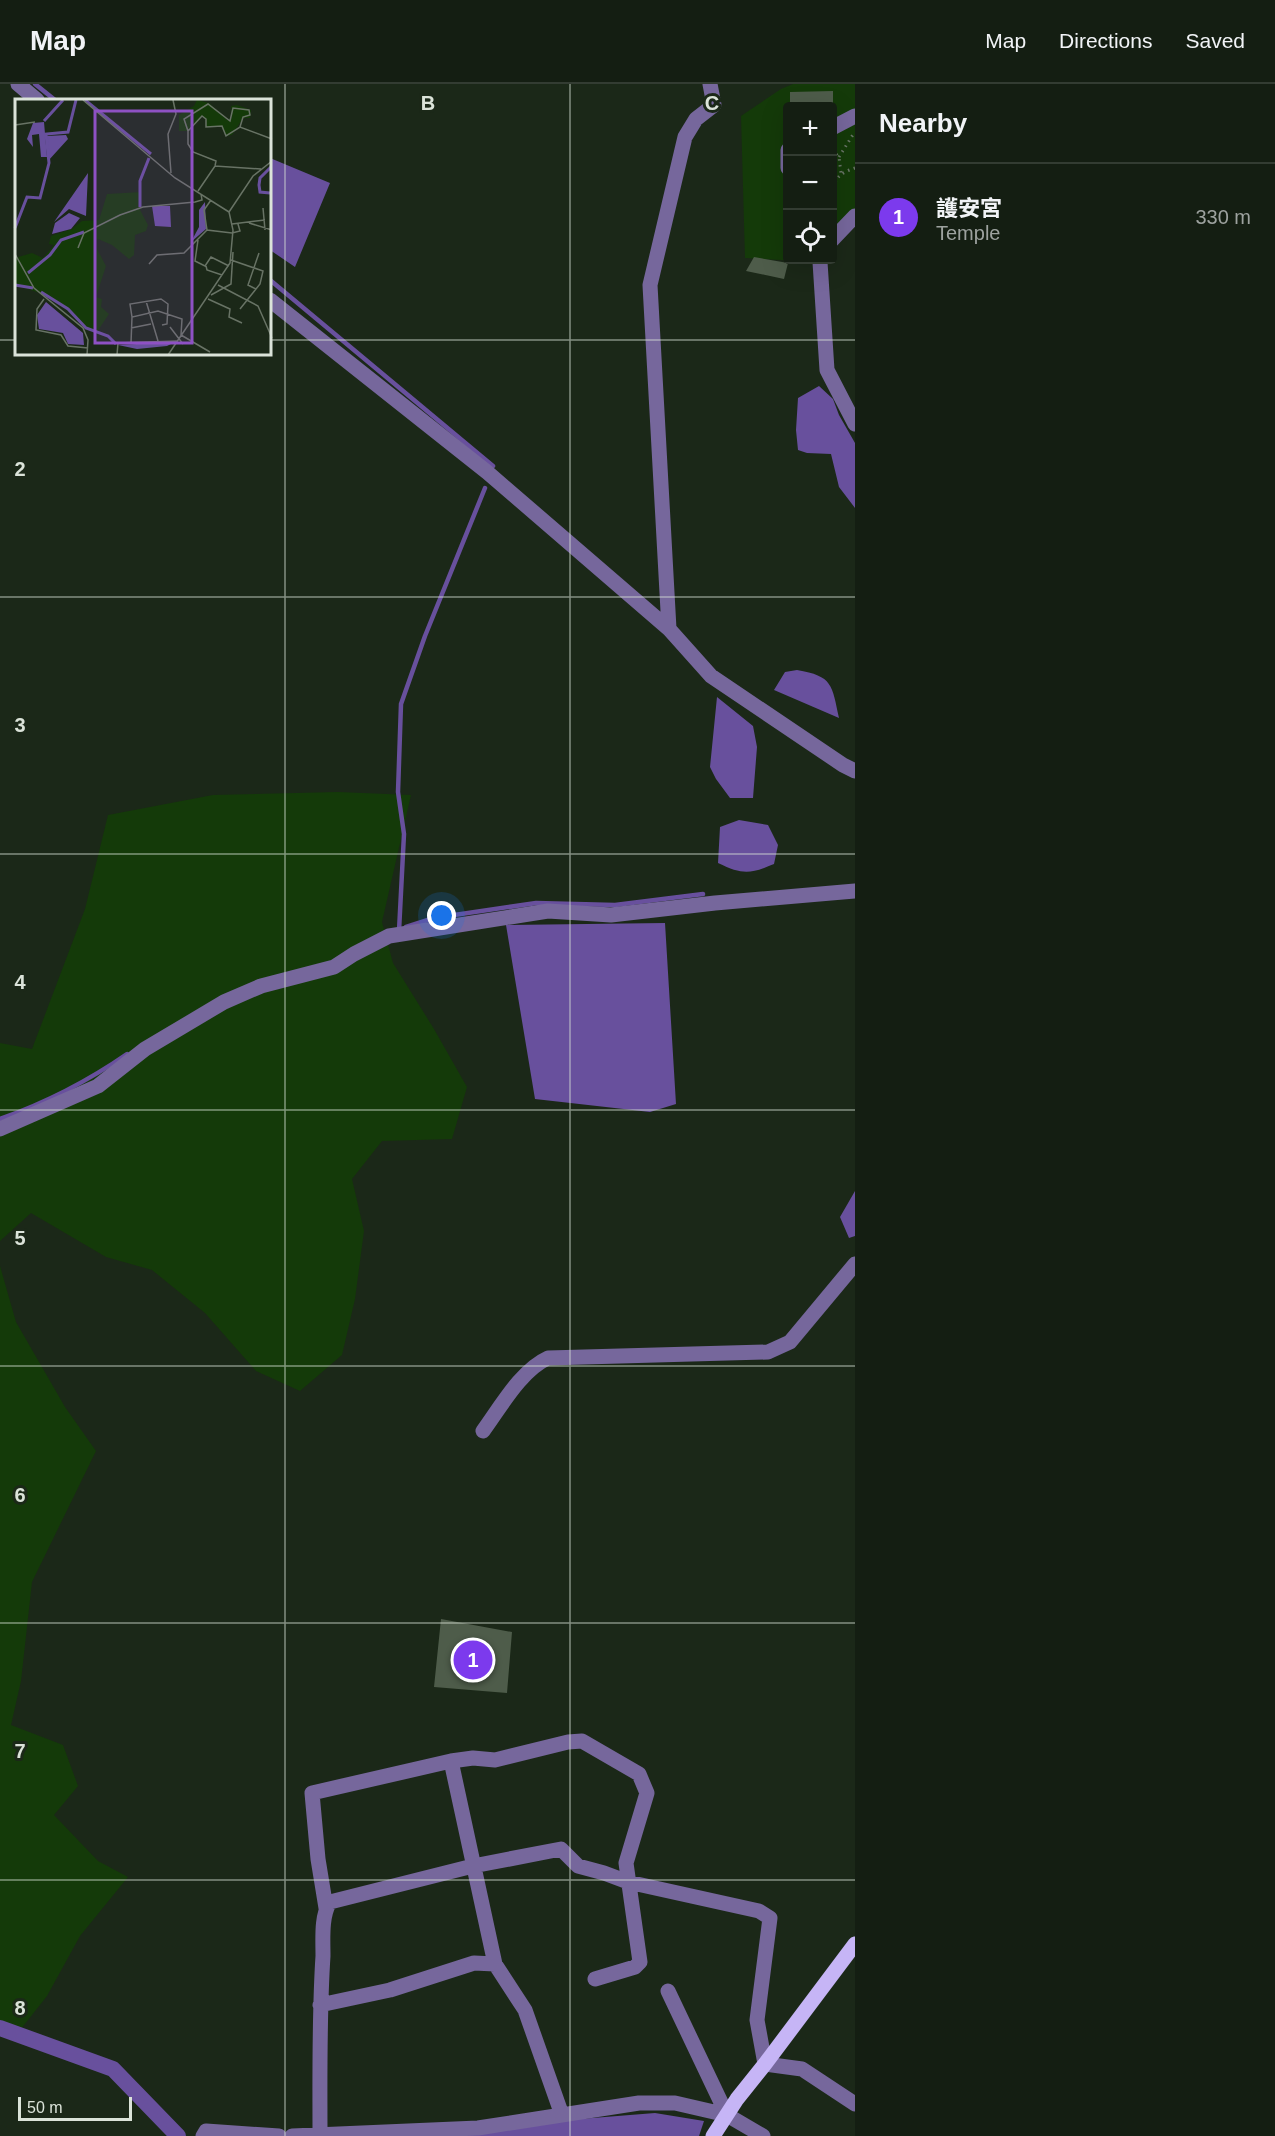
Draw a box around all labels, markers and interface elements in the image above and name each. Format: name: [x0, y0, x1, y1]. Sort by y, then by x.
text: Map: [30, 25, 86, 56]
text: Map: [985, 29, 1026, 52]
text: Directions: [1059, 29, 1152, 52]
text: Saved: [1185, 29, 1245, 52]
text: B: [421, 92, 435, 114]
text: C: [705, 92, 719, 114]
inset map: [15, 99, 272, 356]
map controls: [783, 102, 837, 264]
button: +: [783, 102, 837, 156]
text: Nearby: [879, 108, 967, 138]
button: −: [783, 156, 837, 210]
text: 護安宮: [936, 196, 1002, 221]
text: 1: [893, 206, 904, 228]
text: 330 m: [1195, 206, 1251, 228]
button: locate: [783, 210, 837, 264]
text: Temple: [936, 222, 1000, 244]
text: 2: [14, 458, 26, 480]
text: 3: [14, 714, 26, 736]
your location: [427, 901, 456, 930]
text: 4: [14, 971, 26, 993]
text: 5: [14, 1227, 26, 1249]
text: 6: [14, 1484, 26, 1506]
pin: 1: [454, 1638, 492, 1682]
text: 7: [14, 1740, 26, 1762]
text: 8: [14, 1997, 26, 2019]
scale bar: [18, 2094, 132, 2122]
text: 50 m: [27, 2099, 63, 2116]

